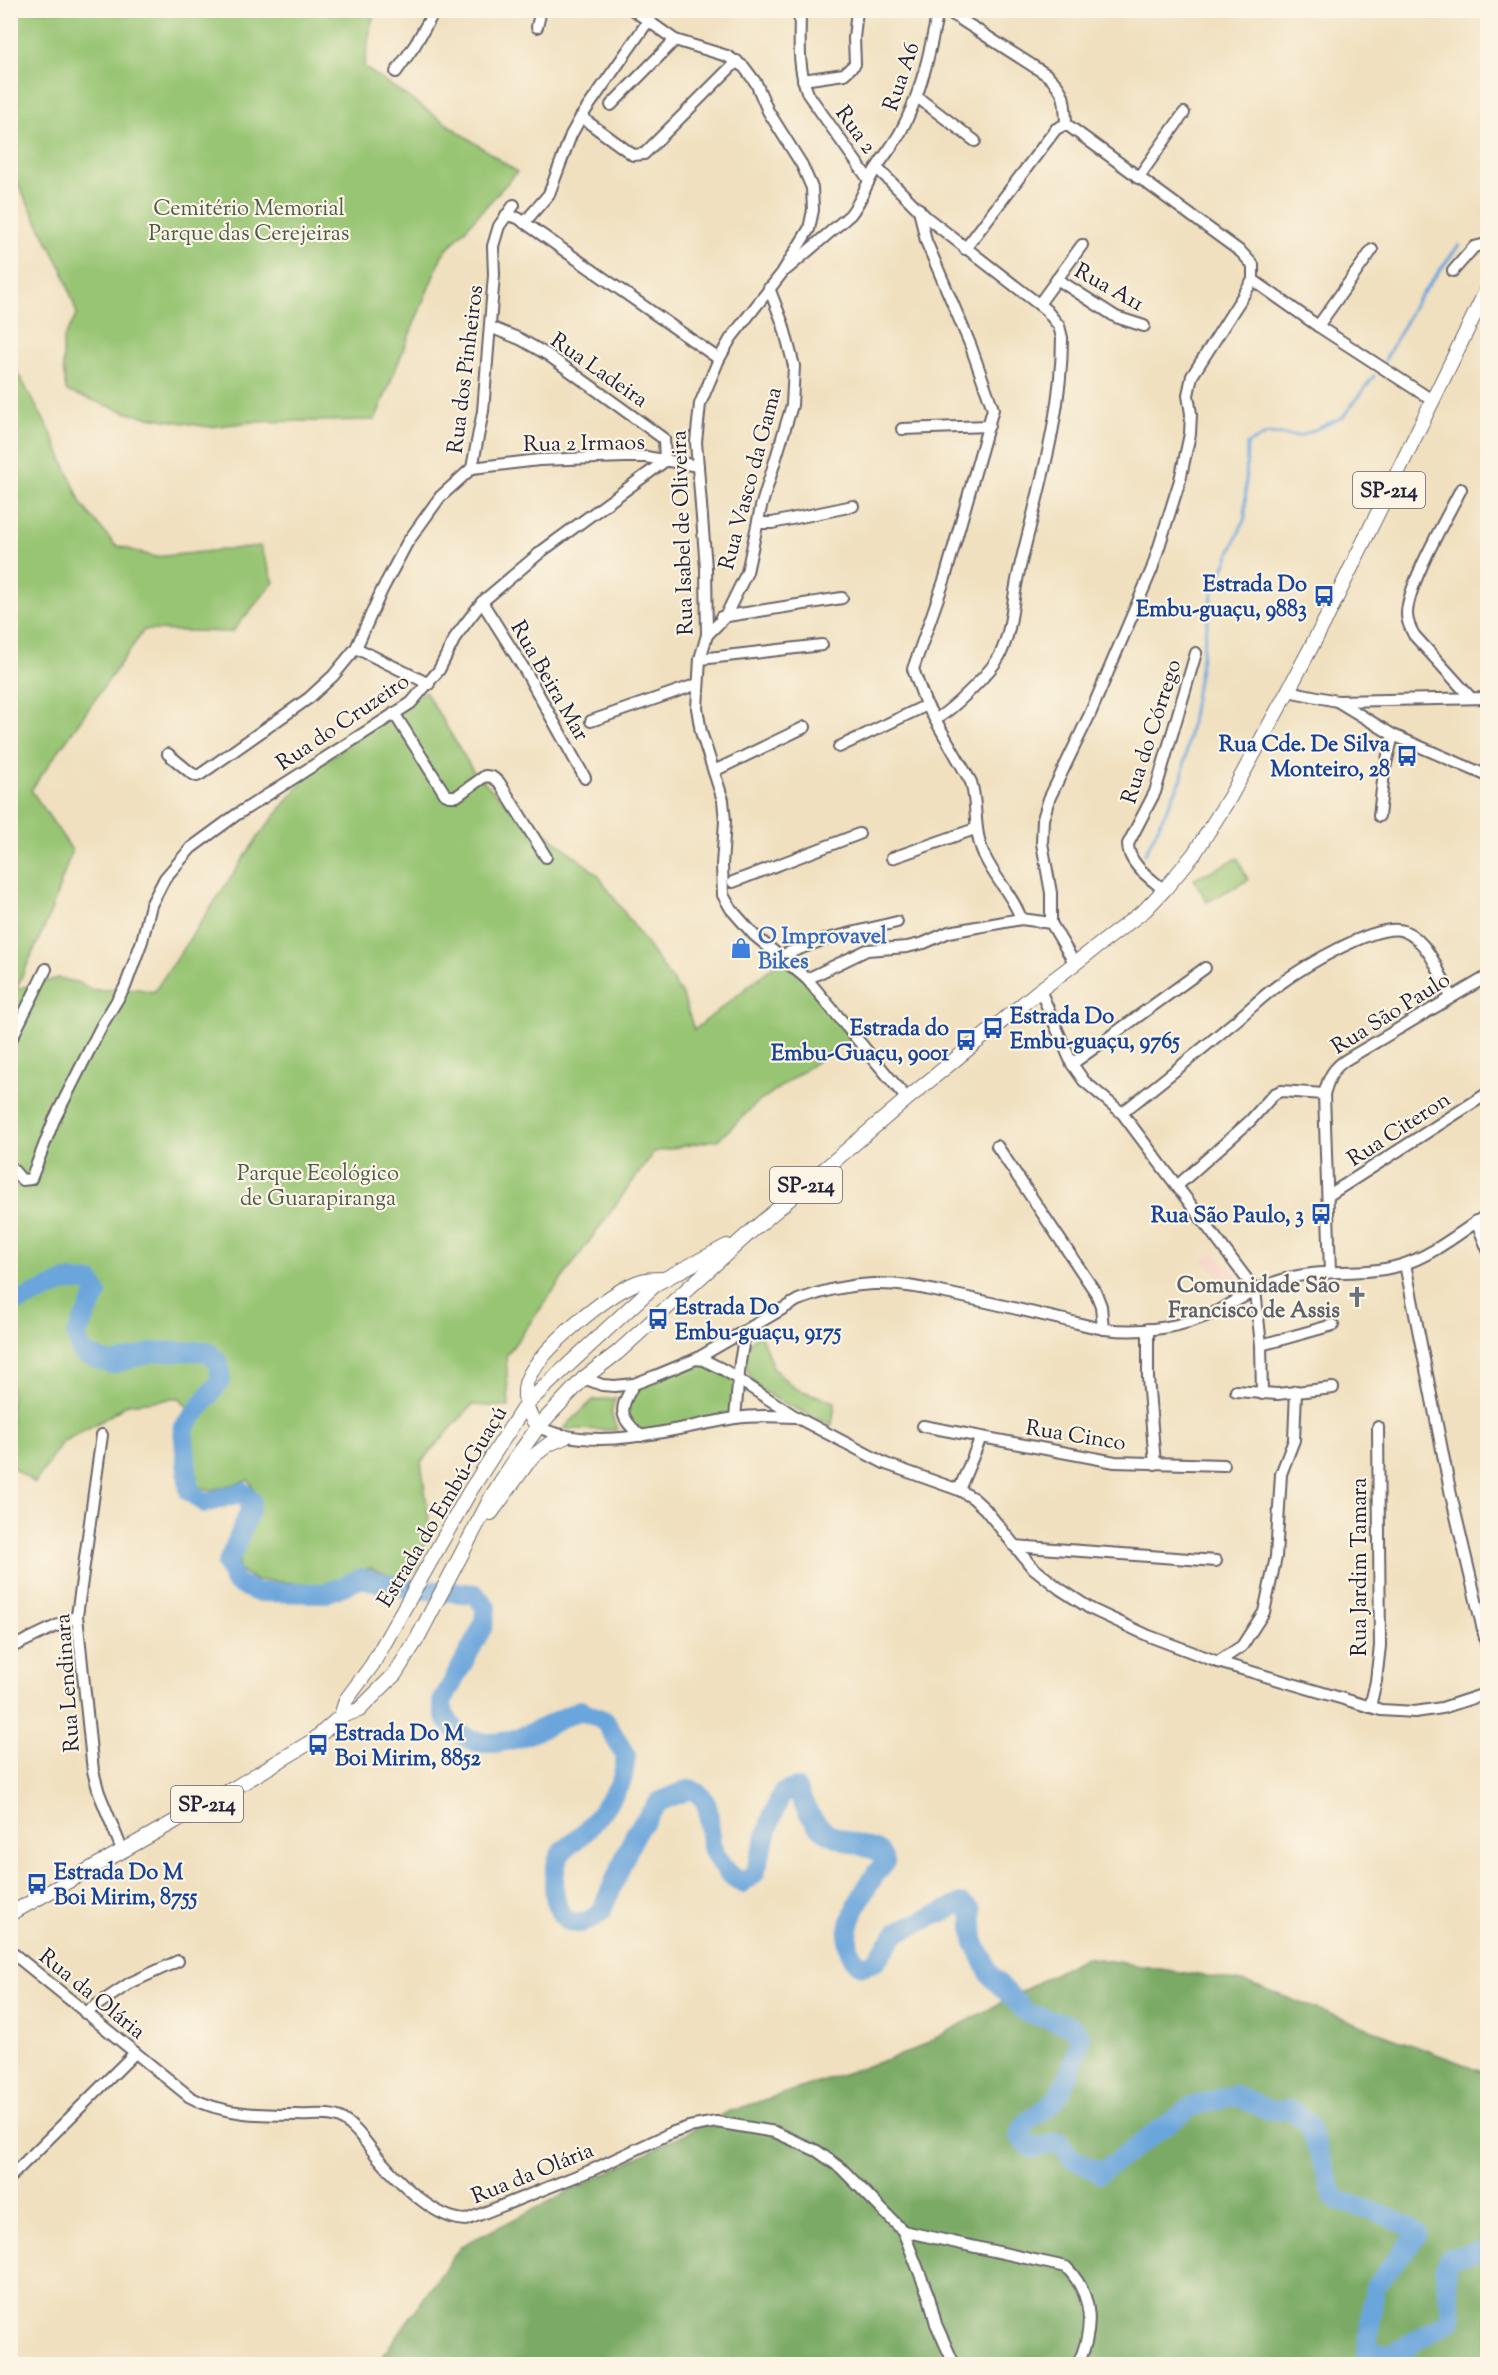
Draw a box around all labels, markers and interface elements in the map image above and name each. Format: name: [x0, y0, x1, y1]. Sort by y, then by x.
street label: Rua A6: [876, 38, 930, 116]
street label: Rua 2: [826, 100, 883, 162]
park label: Cemitério Memorial Parque das Cerejeiras: [148, 194, 350, 251]
street label: Rua A11: [1068, 256, 1150, 321]
street label: Rua dos Pinheiros: [441, 283, 493, 455]
street label: Rua Ladeira: [543, 326, 654, 417]
street label: Rua Vasco da Gama: [712, 384, 792, 574]
street label: Rua 2 Irmaos: [523, 428, 645, 462]
street label: Rua Isabel de Oliveira: [664, 430, 704, 636]
road number: SP-214: [1353, 472, 1425, 508]
place label: Estrada Do Embu-guaçu, 9883: [1136, 570, 1307, 627]
bus stop icon: Estrada Do Embu-guaçu, 9883: [1312, 584, 1336, 608]
street label: Rua Beira Mar: [501, 615, 596, 748]
street label: Rua do Córrego: [1114, 656, 1191, 808]
street label: Rua do Cruzeiro: [271, 667, 417, 780]
place label: Rua Cde. De Silva Monteiro, 28: [1219, 730, 1391, 787]
bus stop icon: Rua Cde. De Silva Monteiro, 28: [1395, 744, 1419, 768]
place label: O Improvavel Bikes: [758, 922, 888, 979]
shop icon: O Improvavel Bikes: [729, 936, 753, 960]
street label: Rua São Paulo: [1326, 965, 1457, 1064]
place label: Estrada Do Embu-guaçu, 9765: [1010, 1002, 1180, 1059]
place label: Estrada do Embu-Guaçu, 9001: [771, 1014, 950, 1071]
bus stop icon: Estrada Do Embu-guaçu, 9765: [981, 1016, 1005, 1040]
bus stop icon: Estrada do Embu-Guaçu, 9001: [954, 1028, 978, 1052]
street label: Rua Citeron: [1342, 1085, 1458, 1176]
park label: Parque Ecológico de Guarapiranga: [237, 1159, 399, 1216]
road number: SP-214: [770, 1167, 842, 1203]
place label: Rua São Paulo, 3: [1151, 1201, 1304, 1233]
bus stop icon: Rua São Paulo, 3: [1309, 1202, 1333, 1226]
place label: Comunidade São Francisco de Assis: [1168, 1271, 1340, 1328]
church icon: Comunidade São Francisco de Assis: [1345, 1285, 1369, 1309]
place label: Estrada Do Embu-guaçu, 9175: [675, 1293, 842, 1350]
bus stop icon: Estrada Do Embu-guaçu, 9175: [646, 1307, 670, 1331]
street label: Estrada do Embú-Guaçú: [371, 1400, 517, 1614]
street label: Rua Cinco: [1023, 1413, 1128, 1461]
street label: Rua Jardim Tamara: [1345, 1478, 1377, 1656]
street label: Rua Lendinara: [48, 1612, 90, 1753]
place label: Estrada Do M Boi Mirim, 8852: [335, 1719, 482, 1776]
bus stop icon: Estrada Do M Boi Mirim, 8852: [306, 1733, 330, 1757]
road number: SP-214: [171, 1786, 243, 1822]
place label: Estrada Do M Boi Mirim, 8755: [54, 1858, 198, 1915]
bus stop icon: Estrada Do M Boi Mirim, 8755: [25, 1872, 49, 1896]
street label: Rua da Olária: [31, 1942, 151, 2048]
street label: Rua da Olária: [467, 2136, 599, 2214]

